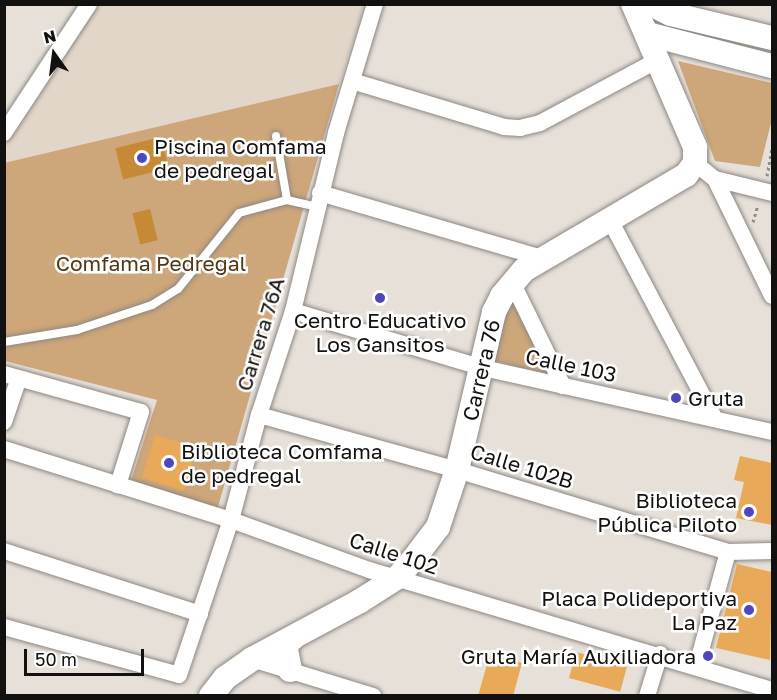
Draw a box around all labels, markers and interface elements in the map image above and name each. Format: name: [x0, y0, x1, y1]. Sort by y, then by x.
north arrow: [24, 24, 84, 84]
text: N: [41, 25, 58, 48]
place label: Piscina Comfama de pedregal: [154, 133, 327, 183]
marker: Piscina Comfama de pedregal: [135, 151, 149, 165]
park label: Comfama Pedregal: [56, 250, 246, 276]
street label: Carrera 76A: [231, 274, 289, 394]
marker: Centro Educativo Los Gansitos: [373, 291, 387, 305]
place label: Centro Educativo Los Gansitos: [294, 307, 466, 357]
street label: Carrera 76: [457, 317, 505, 423]
street label: Calle 103: [523, 343, 619, 387]
place label: Gruta: [688, 385, 744, 411]
marker: Gruta: [669, 391, 683, 405]
place label: Biblioteca Comfama de pedregal: [181, 438, 383, 488]
street label: Calle 102B: [468, 438, 576, 494]
marker: Biblioteca Comfama de pedregal: [162, 456, 176, 470]
place label: Biblioteca Pública Piloto: [597, 487, 737, 537]
marker: Biblioteca Pública Piloto: [742, 505, 756, 519]
street label: Calle 102: [346, 527, 442, 579]
place label: Placa Polideportiva La Paz: [541, 585, 737, 635]
marker: Placa Polideportiva La Paz: [742, 603, 756, 617]
scale bar: [27, 637, 147, 675]
place label: Gruta María Auxiliadora: [461, 643, 696, 669]
text: 50 m: [35, 648, 77, 670]
marker: Gruta María Auxiliadora: [701, 649, 715, 663]

